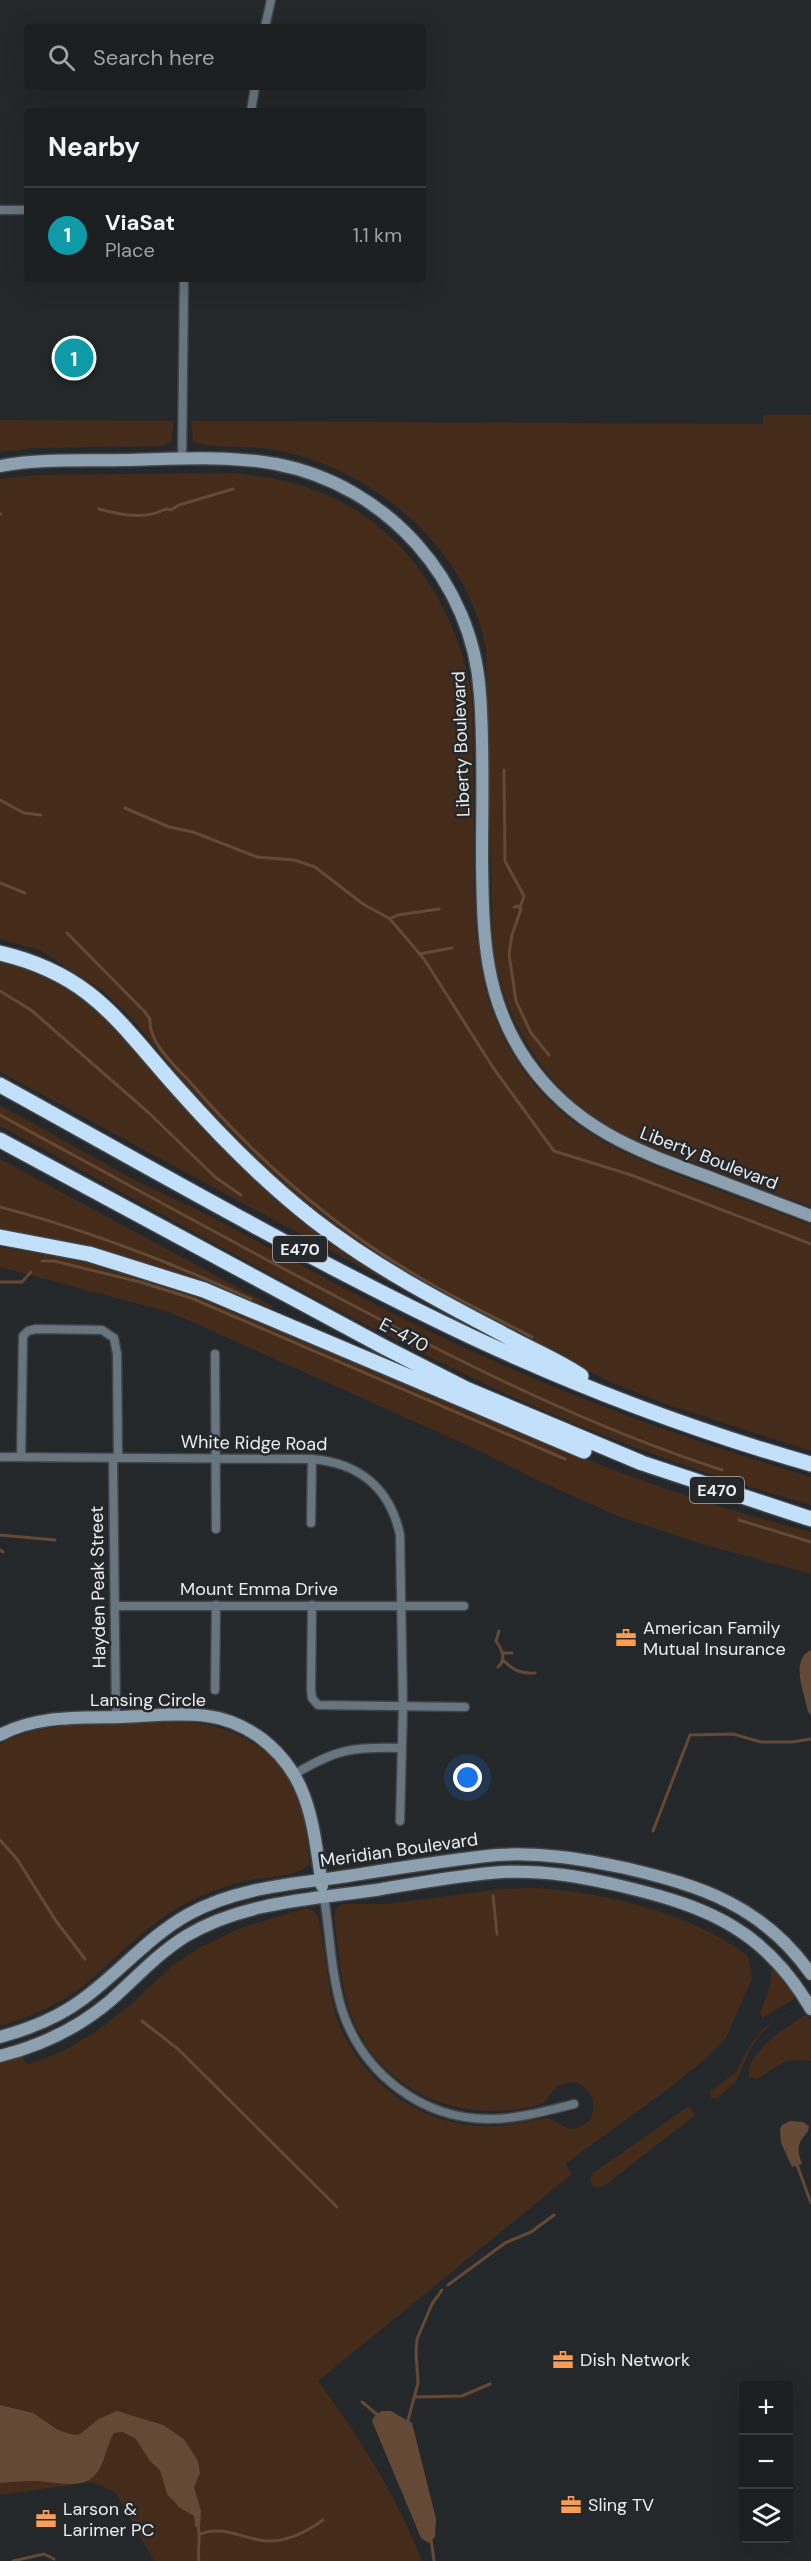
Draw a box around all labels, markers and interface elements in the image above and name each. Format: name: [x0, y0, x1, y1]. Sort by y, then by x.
search box: [24, 24, 426, 90]
icon: search: [45, 41, 78, 74]
text: Search here: [93, 43, 214, 72]
text: Nearby: [48, 130, 140, 164]
text: ViaSat: [105, 208, 175, 237]
text: 1: [64, 222, 71, 248]
text: 1.1 km: [353, 222, 402, 248]
text: Place: [105, 237, 155, 263]
pin: 1: [54, 336, 94, 380]
street label: Liberty Boulevard: [446, 671, 476, 817]
street label: Liberty Boulevard: [637, 1121, 781, 1195]
road number: E470: [273, 1236, 327, 1262]
street label: E-470: [375, 1312, 433, 1358]
street label: White Ridge Road: [180, 1430, 328, 1456]
road number: E470: [690, 1477, 744, 1503]
street label: Hayden Peak Street: [85, 1506, 111, 1668]
street label: Mount Emma Drive: [180, 1577, 338, 1601]
place label: American Family Mutual Insurance: [643, 1616, 786, 1661]
office icon: American Family Mutual Insurance: [614, 1626, 638, 1650]
street label: Lansing Circle: [90, 1688, 206, 1712]
your location: [453, 1763, 482, 1792]
street label: Meridian Boulevard: [319, 1827, 479, 1873]
office icon: Dish Network: [551, 2348, 575, 2372]
place label: Dish Network: [580, 2348, 690, 2372]
map controls: [739, 2381, 793, 2543]
button: +: [739, 2381, 793, 2435]
button: −: [739, 2435, 793, 2489]
button: layers: [739, 2489, 793, 2543]
office icon: Sling TV: [559, 2493, 583, 2517]
place label: Sling TV: [588, 2493, 654, 2517]
place label: Larson & Larimer PC: [63, 2497, 154, 2542]
office icon: Larson & Larimer PC: [34, 2507, 58, 2531]

